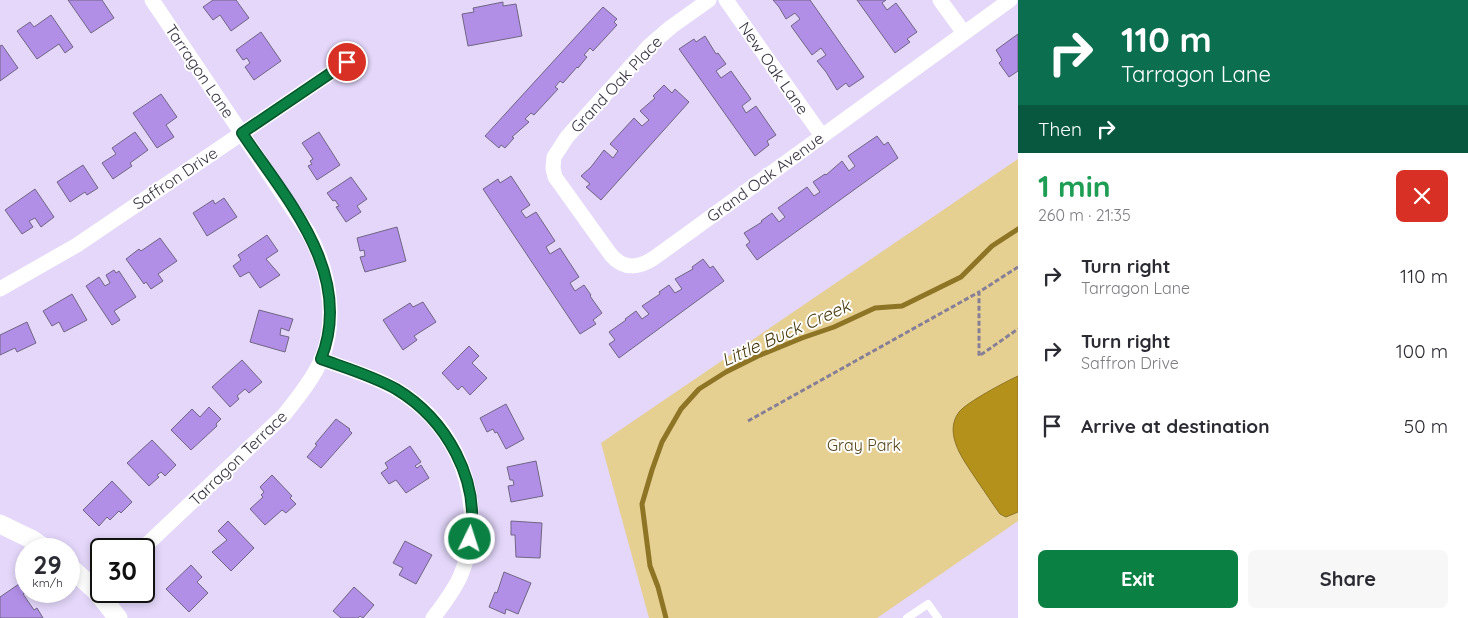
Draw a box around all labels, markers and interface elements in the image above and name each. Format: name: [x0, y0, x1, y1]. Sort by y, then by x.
text: 110 m: [1121, 17, 1212, 61]
street label: New Oak Lane: [735, 18, 813, 118]
street label: Tarragon Lane: [161, 20, 239, 122]
icon: right: [1038, 20, 1103, 85]
street label: Grand Oak Place: [566, 31, 666, 137]
pin: [326, 41, 368, 83]
icon: arrive: [333, 48, 361, 76]
text: Tarragon Lane: [1121, 60, 1271, 88]
icon: right: [1092, 115, 1120, 143]
text: Then: [1038, 117, 1082, 141]
street label: Grand Oak Avenue: [703, 128, 827, 226]
street label: Saffron Drive: [129, 142, 221, 214]
text: 1 min: [1038, 167, 1111, 205]
button: close: [1396, 170, 1448, 222]
text: 260 m · 21:35: [1038, 205, 1131, 225]
text: Turn right: [1081, 254, 1170, 278]
icon: right: [1038, 262, 1066, 290]
text: 110 m: [1400, 264, 1448, 288]
text: Tarragon Lane: [1081, 278, 1190, 298]
water label: Little Buck Creek: [718, 293, 855, 371]
text: Turn right: [1081, 329, 1170, 353]
icon: right: [1038, 337, 1066, 365]
text: 100 m: [1396, 339, 1448, 363]
text: Saffron Drive: [1081, 353, 1179, 373]
street label: Tarragon Terrace: [185, 406, 291, 510]
icon: arrive: [1038, 412, 1066, 440]
text: Arrive at destination: [1081, 414, 1270, 438]
text: 50 m: [1404, 414, 1448, 438]
park label: Gray Park: [827, 435, 901, 455]
position arrow: [443, 512, 495, 564]
speed limit sign: 30: [90, 538, 155, 603]
text: 29: [33, 549, 62, 580]
button: Exit: [1038, 550, 1238, 608]
button: Share: [1248, 550, 1448, 608]
text: km/h: [32, 575, 63, 590]

